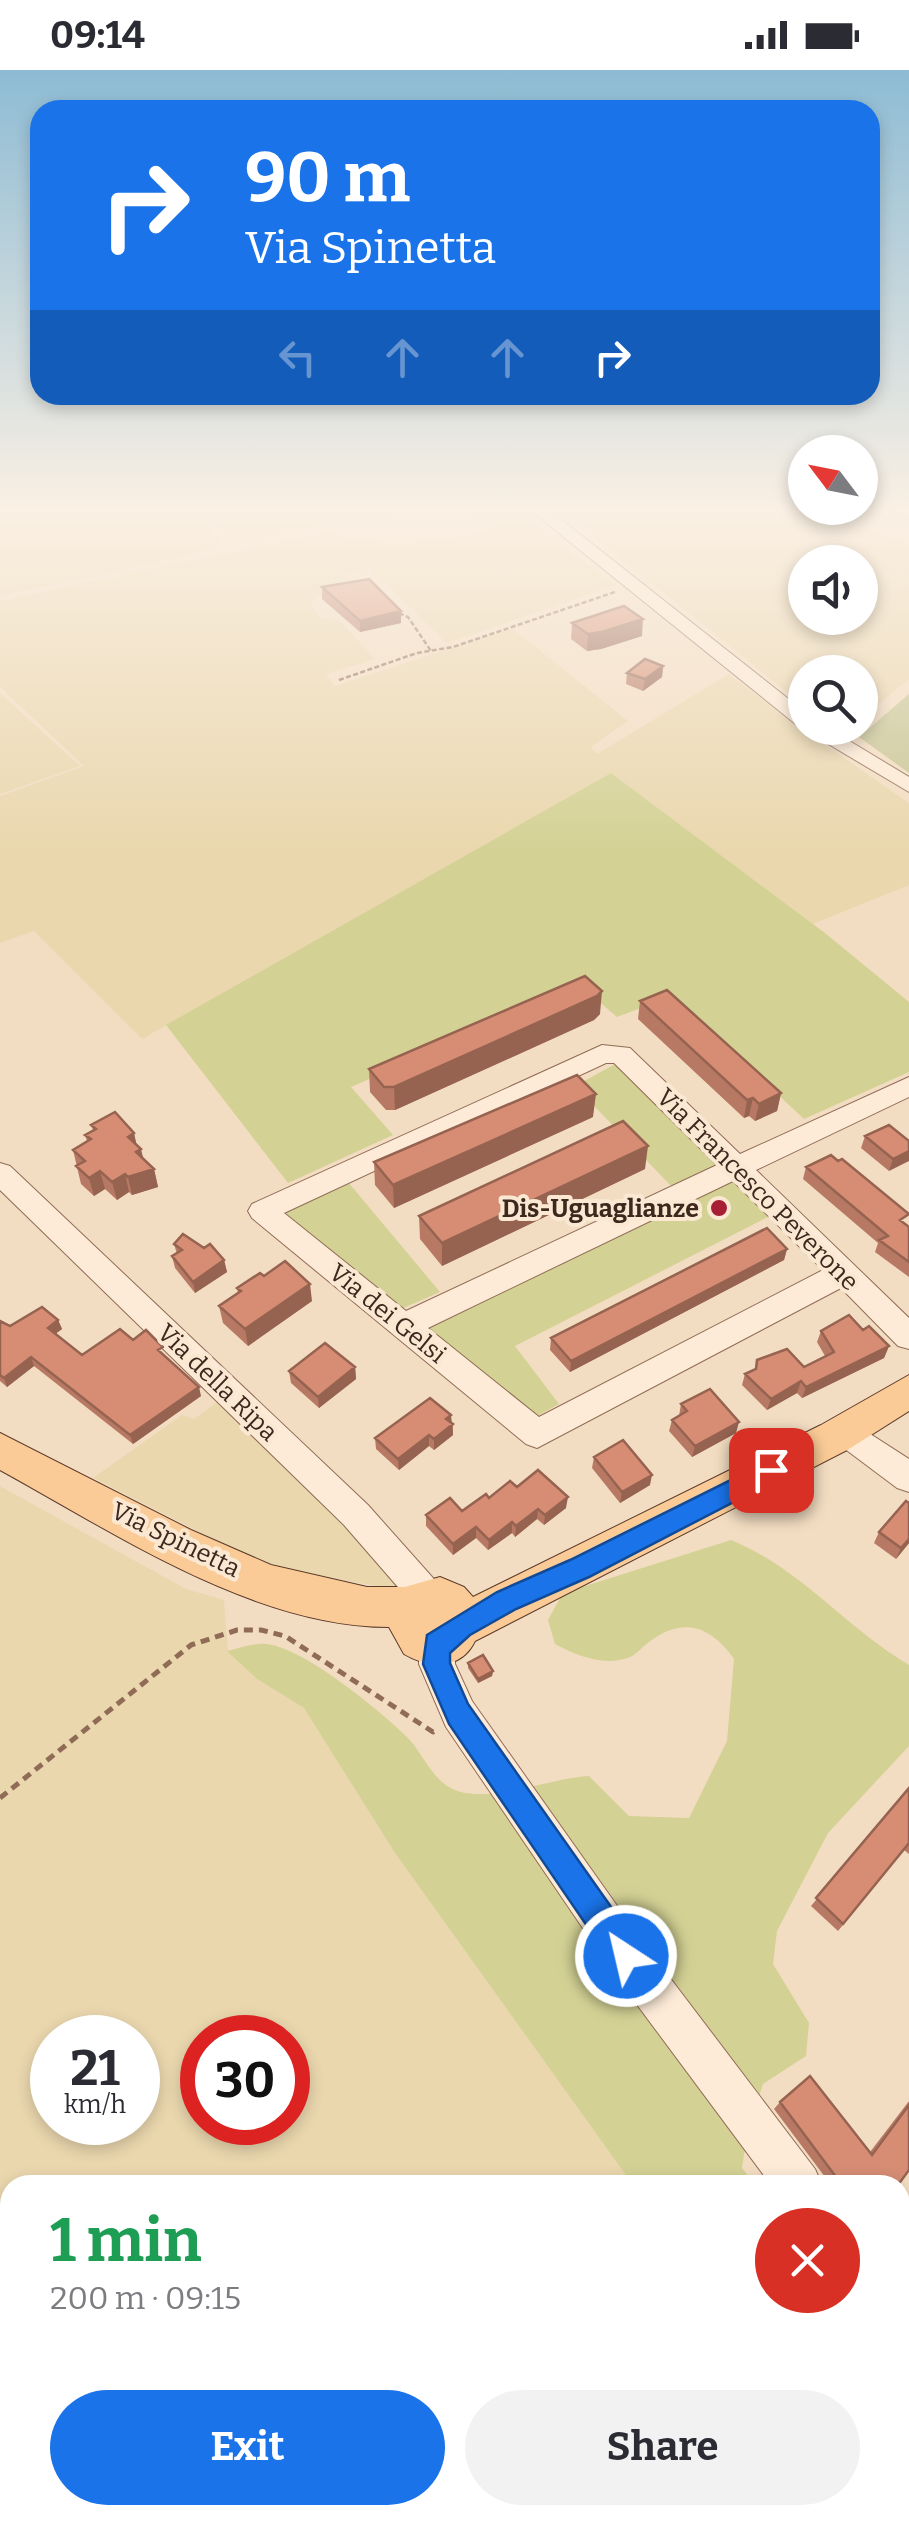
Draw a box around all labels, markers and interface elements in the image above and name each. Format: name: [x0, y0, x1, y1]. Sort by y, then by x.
text: 09:14: [50, 12, 145, 58]
text: 90 m: [245, 136, 410, 220]
icon: right: [80, 140, 210, 270]
text: Via Spinetta: [245, 221, 496, 275]
icon: left: [270, 330, 325, 385]
icon: ahead: [375, 330, 430, 385]
icon: ahead: [480, 330, 535, 385]
icon: right: [585, 330, 640, 385]
north arrow: [788, 435, 878, 525]
map controls: [788, 435, 878, 745]
button: sound: [788, 545, 878, 635]
button: search: [788, 655, 878, 745]
street label: Via Francesco Peverone: [650, 1082, 865, 1297]
place label: Dis-Uguaglianze: [502, 1194, 699, 1224]
marker: Dis-Uguaglianze: [708, 1197, 730, 1219]
street label: Via dei Gelsi: [323, 1258, 452, 1370]
street label: Via della Ripa: [151, 1318, 284, 1448]
pin: [729, 1428, 814, 1513]
icon: arrive: [744, 1443, 799, 1498]
street label: Via Spinetta: [106, 1496, 245, 1584]
position arrow: [574, 1904, 678, 2008]
speed limit sign: 30: [180, 2015, 310, 2145]
text: 21: [70, 2038, 120, 2098]
text: km/h: [64, 2090, 126, 2120]
text: 1 min: [50, 2205, 202, 2277]
button: close: [755, 2208, 860, 2313]
text: 200 m · 09:15: [50, 2279, 241, 2317]
button: Exit: [50, 2390, 445, 2505]
button: Share: [465, 2390, 860, 2505]

